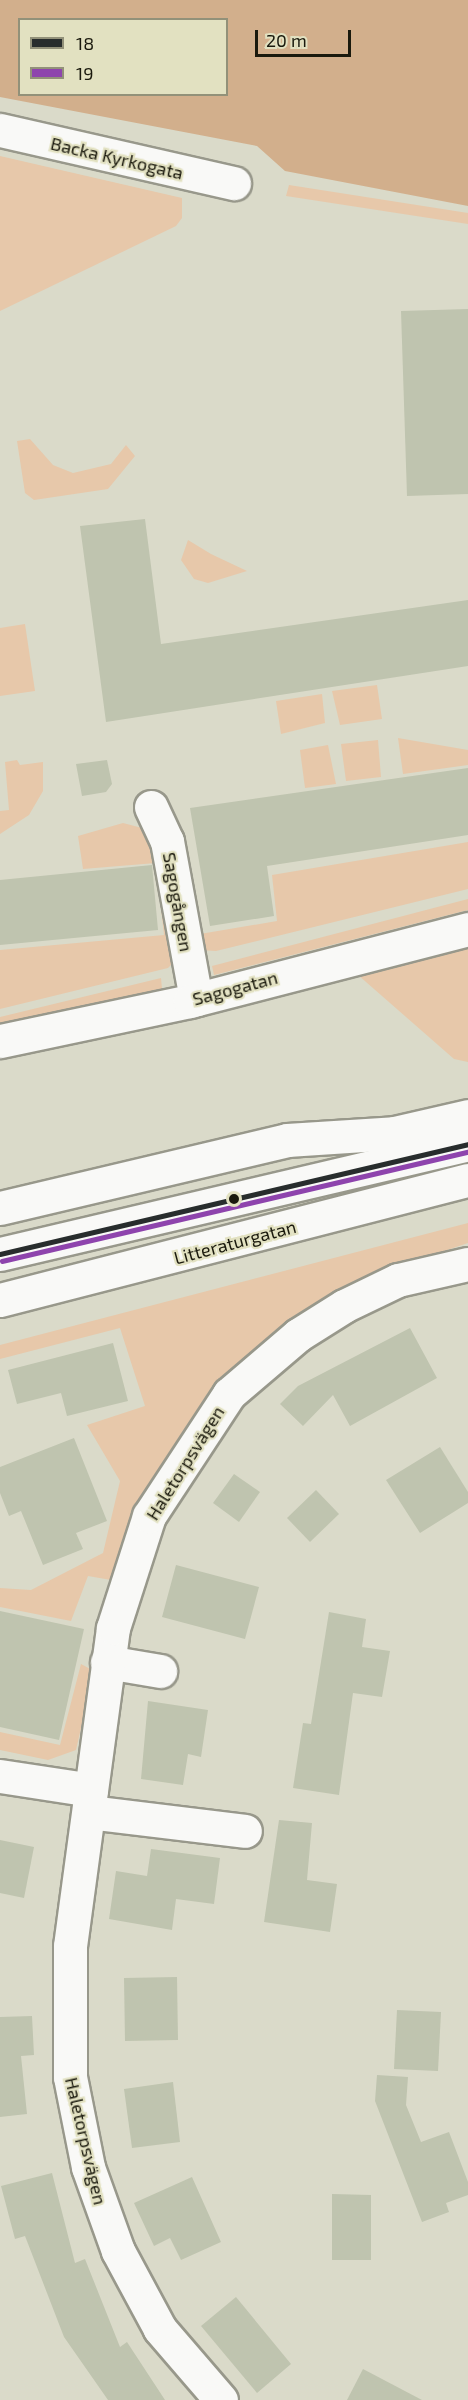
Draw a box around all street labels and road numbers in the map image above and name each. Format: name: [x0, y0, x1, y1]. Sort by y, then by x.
street label: Backa Kyrkogata: [49, 132, 185, 184]
street label: Sagogången: [159, 851, 197, 953]
street label: Sagogatan: [190, 966, 280, 1010]
street label: Litteraturgatan: [172, 1215, 298, 1269]
street label: Haletorpsvägen: [141, 1402, 229, 1524]
street label: Haletorpsvägen: [61, 2075, 111, 2207]

